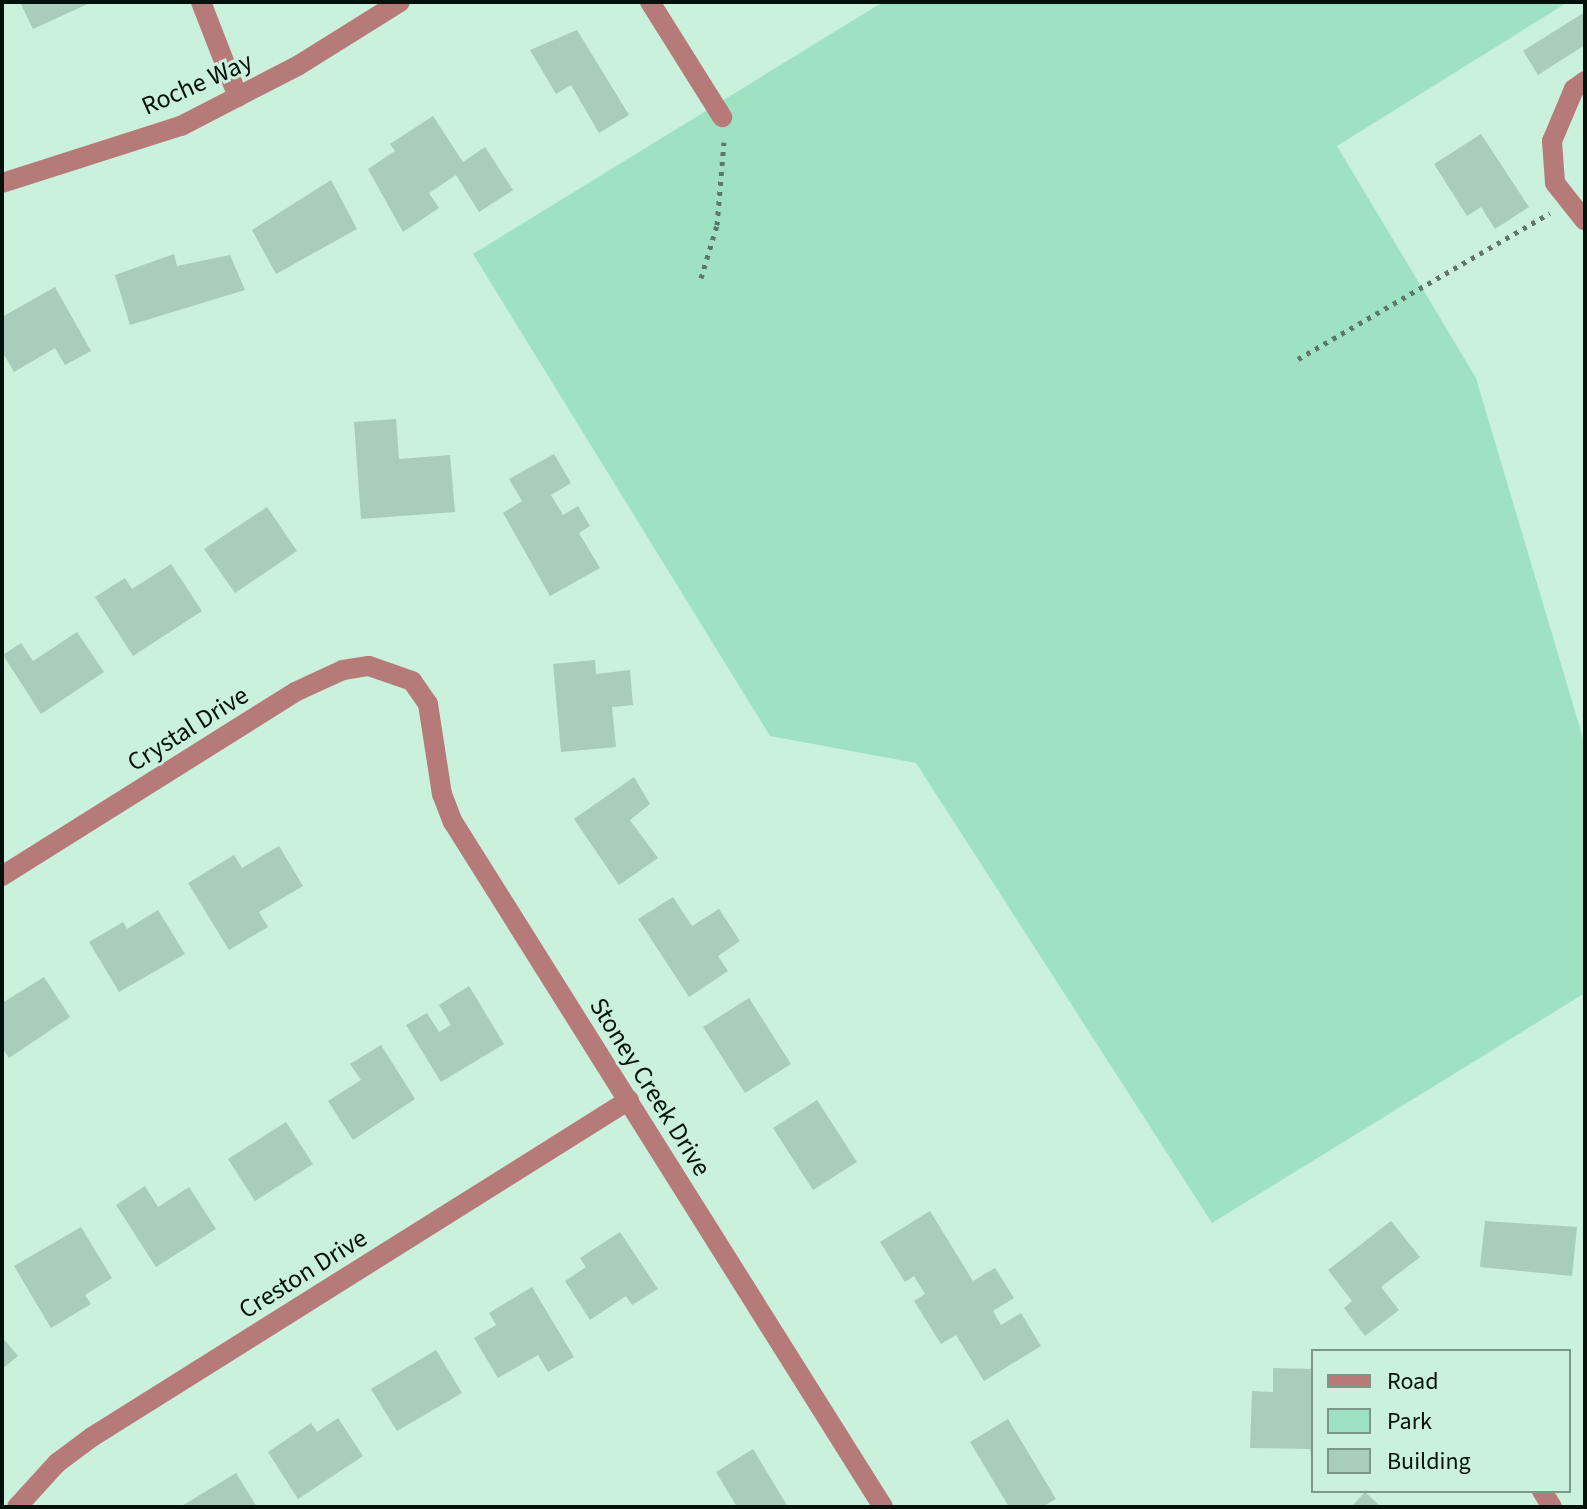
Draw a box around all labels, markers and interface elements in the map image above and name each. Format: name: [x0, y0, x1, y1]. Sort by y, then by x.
street label: Roche Way: [137, 46, 257, 122]
street label: Crystal Drive: [122, 680, 254, 778]
street label: Stoney Creek Drive: [583, 992, 717, 1182]
street label: Creston Drive: [233, 1222, 373, 1326]
legend: [1311, 1349, 1571, 1493]
text: Road: [1387, 1364, 1439, 1399]
text: Park: [1387, 1404, 1432, 1439]
text: Building: [1387, 1444, 1471, 1479]

